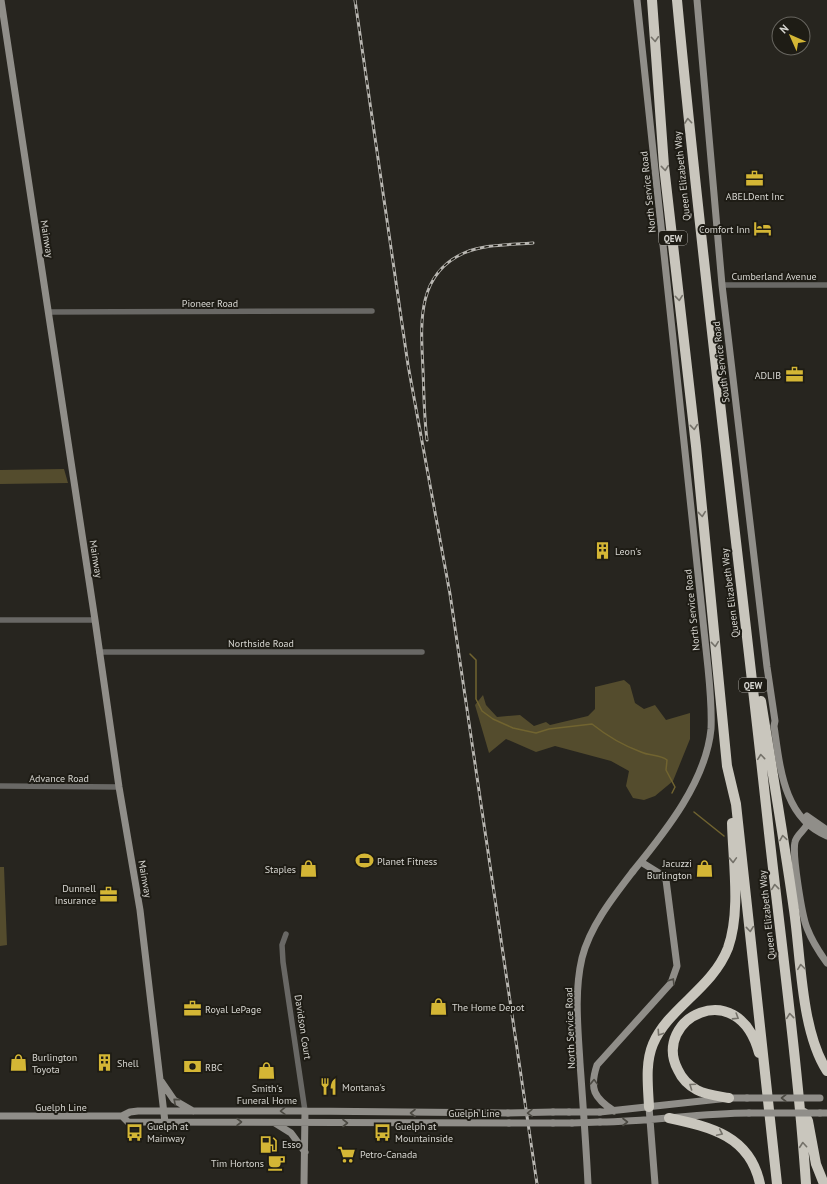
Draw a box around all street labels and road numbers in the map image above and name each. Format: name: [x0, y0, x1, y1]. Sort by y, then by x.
street label: Queen Elizabeth Way: [671, 130, 693, 221]
street label: North Service Road: [637, 151, 659, 233]
street label: Mainway: [38, 219, 56, 259]
road number: QEW: [659, 231, 687, 245]
street label: Cumberland Avenue: [731, 270, 817, 283]
street label: Pioneer Road: [182, 297, 238, 310]
street label: South Service Road: [710, 320, 732, 404]
street label: Mainway: [87, 539, 105, 579]
street label: Queen Elizabeth Way: [718, 547, 742, 639]
street label: North Service Road: [681, 569, 703, 651]
street label: Northside Road: [228, 637, 294, 650]
road number: QEW: [739, 678, 767, 692]
street label: Advance Road: [29, 772, 89, 785]
street label: Mainway: [135, 859, 155, 899]
street label: Queen Elizabeth Way: [756, 869, 778, 960]
street label: North Service Road: [562, 987, 578, 1069]
street label: Davidson Court: [291, 994, 315, 1061]
street label: Guelph Line: [35, 1101, 87, 1114]
street label: Guelph Line: [448, 1107, 500, 1120]

